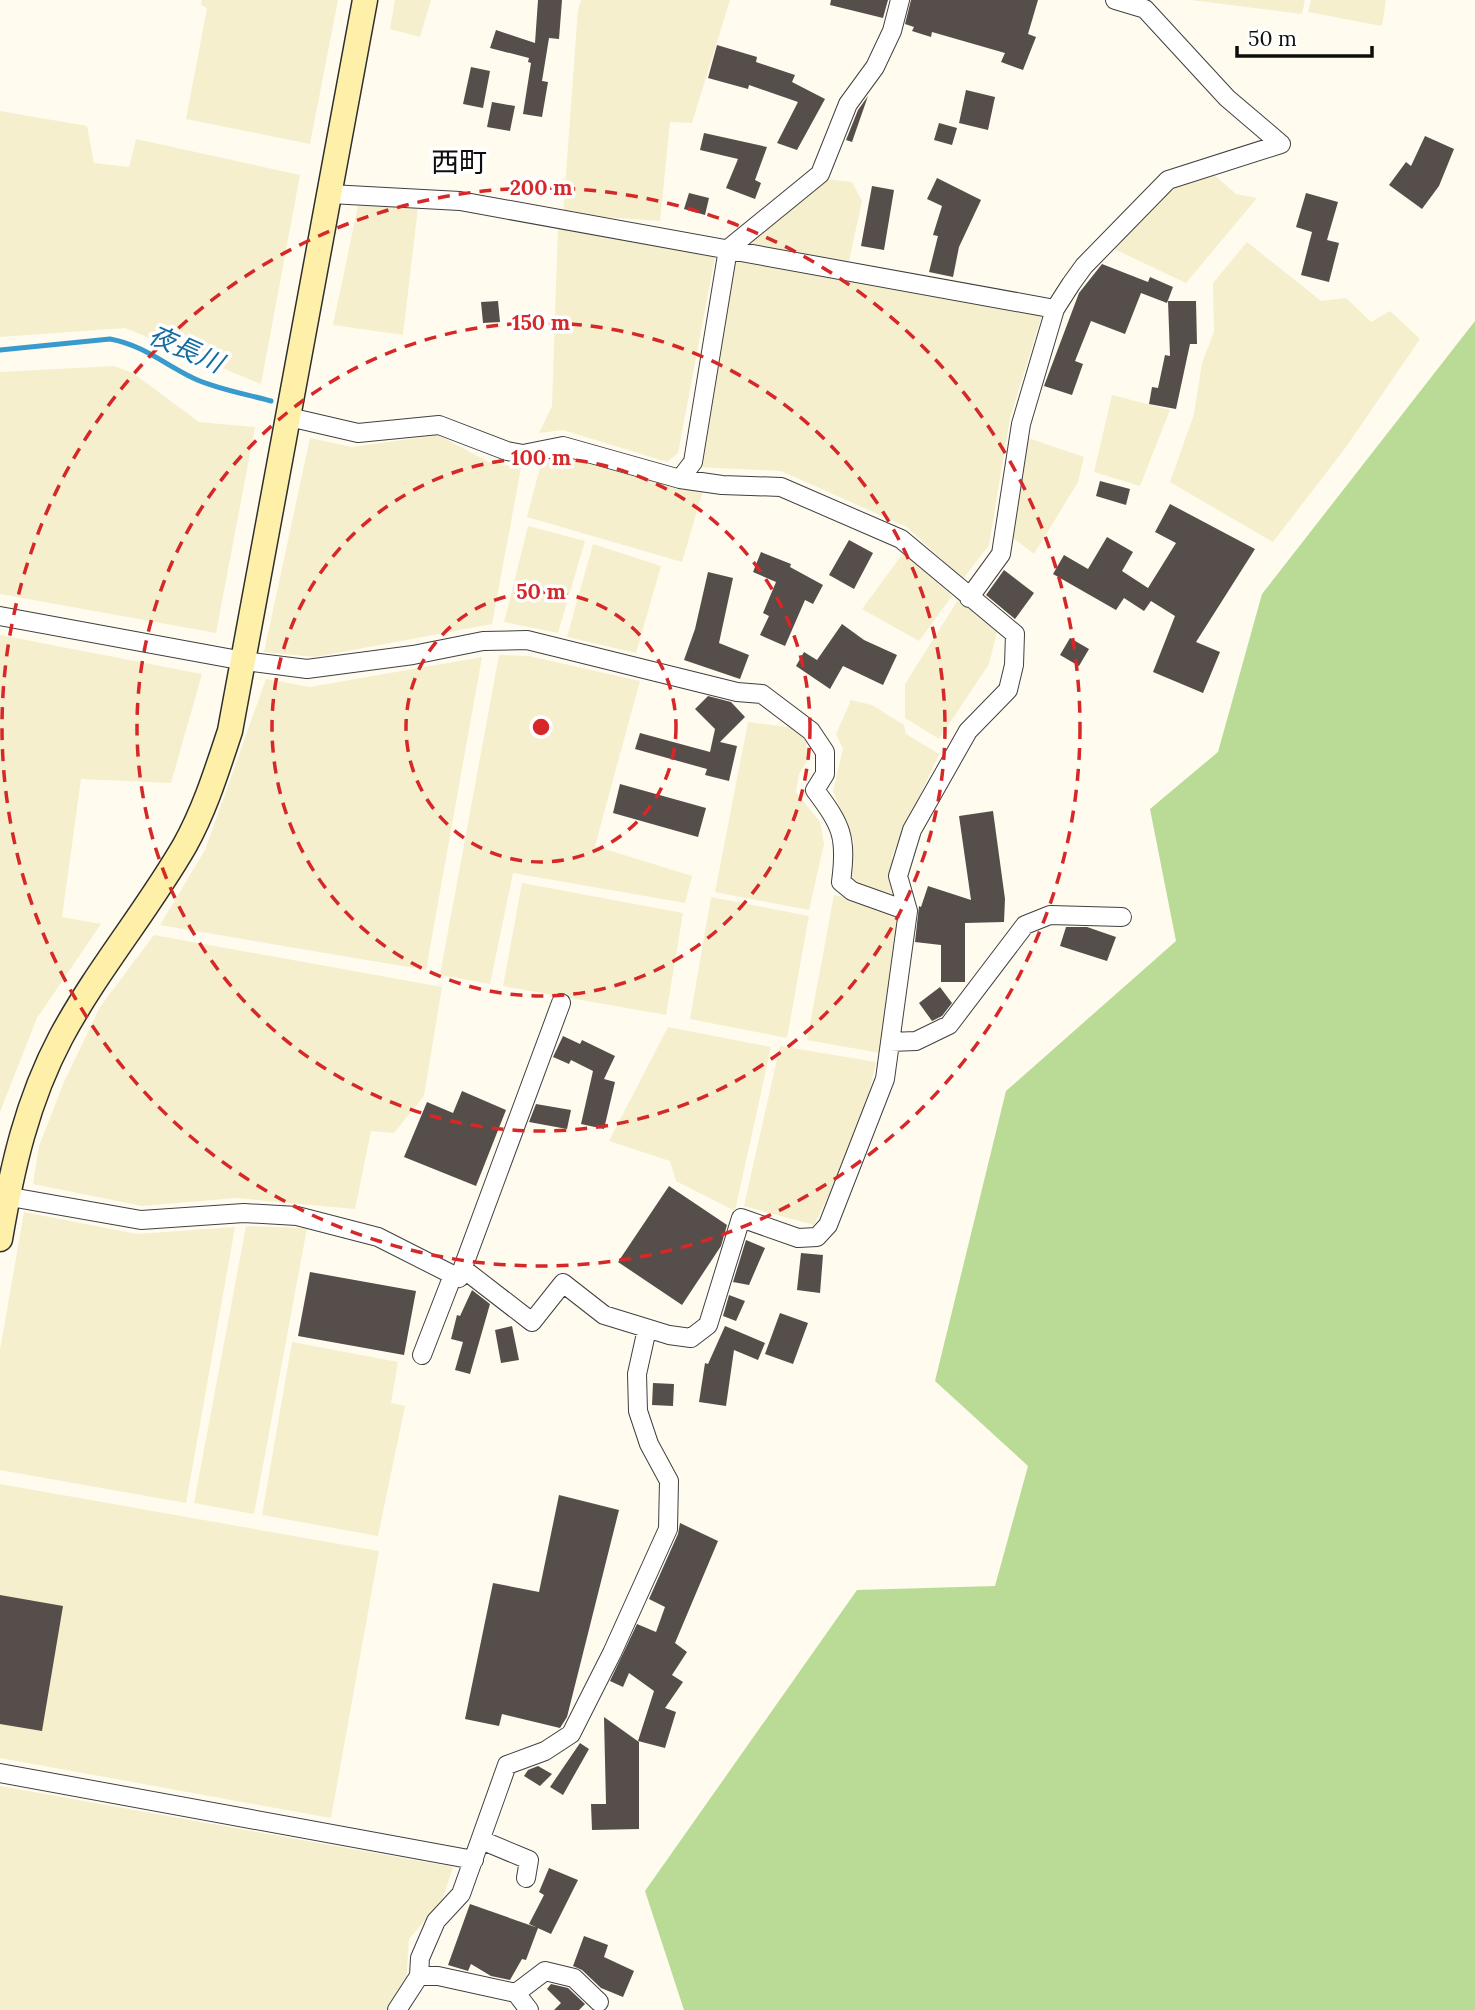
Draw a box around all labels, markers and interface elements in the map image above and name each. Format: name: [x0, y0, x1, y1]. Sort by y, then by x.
scale bar: [1237, 14, 1372, 58]
text: 50 m: [1248, 25, 1297, 52]
district label: 西町: [431, 144, 487, 180]
text: 200 m: [510, 174, 572, 201]
text: 150 m: [512, 309, 570, 336]
water label: 夜長川: [144, 318, 231, 381]
text: 100 m: [511, 444, 571, 471]
text: 50 m: [516, 578, 566, 605]
centre of rings: [529, 715, 553, 739]

